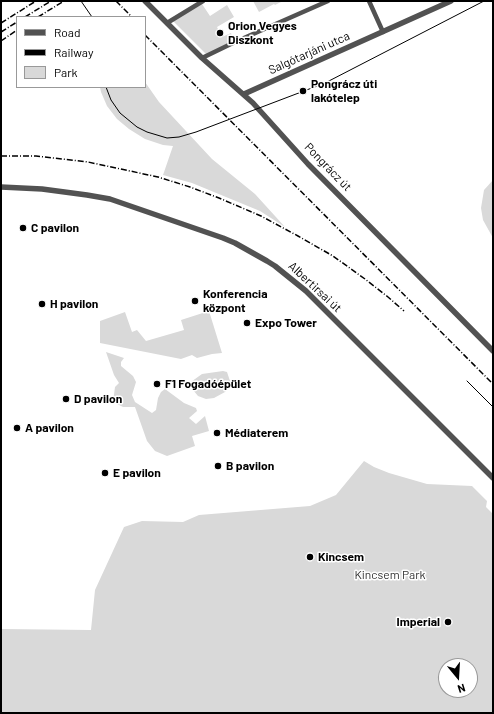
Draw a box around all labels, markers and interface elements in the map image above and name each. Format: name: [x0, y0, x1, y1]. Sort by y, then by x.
legend: [16, 16, 146, 88]
place label: Orion Vegyes Diszkont: [228, 19, 297, 47]
text: Road: [54, 25, 81, 39]
marker: Orion Vegyes Diszkont: [215, 28, 225, 38]
street label: Salgótarjáni utca: [266, 29, 352, 77]
text: Railway: [54, 45, 93, 59]
text: Park: [54, 65, 78, 79]
place label: Pongrácz úti lakótelep: [311, 77, 377, 105]
marker: Pongrácz úti lakótelep: [298, 86, 308, 96]
street label: Pongrácz út: [301, 140, 355, 194]
place label: C pavilon: [31, 221, 79, 235]
marker: C pavilon: [18, 223, 28, 233]
street label: Albertirsai út: [285, 259, 345, 315]
place label: Konferencia központ: [203, 287, 268, 315]
marker: Konferencia központ: [190, 296, 200, 306]
place label: H pavilon: [50, 297, 98, 311]
marker: H pavilon: [37, 299, 47, 309]
place label: Expo Tower: [255, 316, 317, 330]
marker: Expo Tower: [242, 318, 252, 328]
place label: F1 Fogadóépület: [165, 377, 251, 391]
marker: F1 Fogadóépület: [152, 379, 162, 389]
place label: D pavilon: [74, 392, 122, 406]
marker: D pavilon: [61, 394, 71, 404]
place label: A pavilon: [25, 421, 74, 435]
marker: A pavilon: [12, 423, 22, 433]
place label: Médiaterem: [225, 426, 288, 440]
marker: Médiaterem: [212, 428, 222, 438]
place label: B pavilon: [226, 459, 274, 473]
marker: B pavilon: [213, 461, 223, 471]
place label: E pavilon: [113, 466, 161, 480]
marker: E pavilon: [100, 468, 110, 478]
place label: Kincsem: [318, 550, 364, 564]
marker: Kincsem: [305, 552, 315, 562]
park label: Kincsem Park: [354, 568, 426, 582]
place label: Imperial: [397, 615, 440, 629]
marker: Imperial: [443, 617, 453, 627]
north arrow: [438, 658, 478, 698]
text: N: [456, 682, 467, 696]

